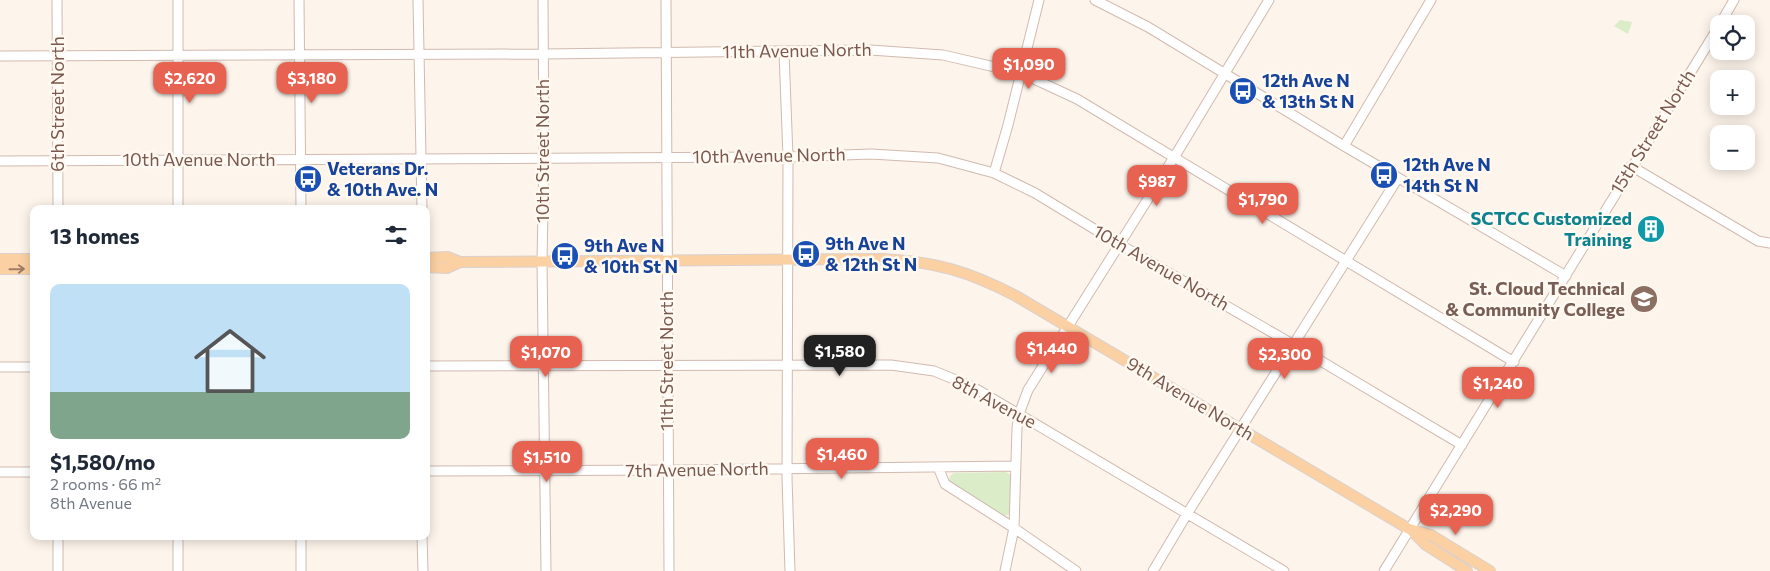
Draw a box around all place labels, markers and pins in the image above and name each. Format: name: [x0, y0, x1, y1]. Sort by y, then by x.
pin: $1,090: [988, 48, 1070, 90]
pin: $2,620: [149, 62, 231, 104]
pin: $3,180: [271, 62, 353, 104]
place label: 12th Ave N & 13th St N: [1262, 69, 1354, 112]
bus stop icon: 12th Ave N & 13th St N: [1228, 76, 1258, 106]
place label: 12th Ave N 14th St N: [1403, 153, 1491, 196]
place label: Veterans Dr. & 10th Ave. N: [327, 157, 438, 200]
bus stop icon: 12th Ave N 14th St N: [1369, 160, 1399, 190]
bus stop icon: Veterans Dr. & 10th Ave. N: [293, 164, 323, 194]
pin: $987: [1127, 164, 1187, 207]
pin: $1,790: [1222, 182, 1304, 225]
place label: SCTCC Customized Training: [1471, 207, 1632, 250]
building icon: SCTCC Customized Training: [1636, 214, 1666, 244]
place label: 9th Ave N & 12th St N: [825, 232, 917, 275]
place label: 9th Ave N & 10th St N: [584, 234, 678, 277]
bus stop icon: 9th Ave N & 12th St N: [791, 239, 821, 269]
bus stop icon: 9th Ave N & 10th St N: [550, 241, 580, 271]
place label: St. Cloud Technical & Community College: [1445, 277, 1625, 320]
school or university icon: St. Cloud Technical & Community College: [1629, 284, 1659, 314]
pin: $1,440: [1011, 332, 1093, 374]
pin: $1,580: [799, 334, 881, 377]
pin: $1,070: [505, 336, 587, 378]
pin: $2,300: [1244, 338, 1326, 380]
pin: $1,240: [1457, 366, 1539, 409]
pin: $1,460: [801, 438, 883, 480]
pin: $1,510: [506, 440, 588, 483]
pin: $2,290: [1415, 494, 1497, 536]

